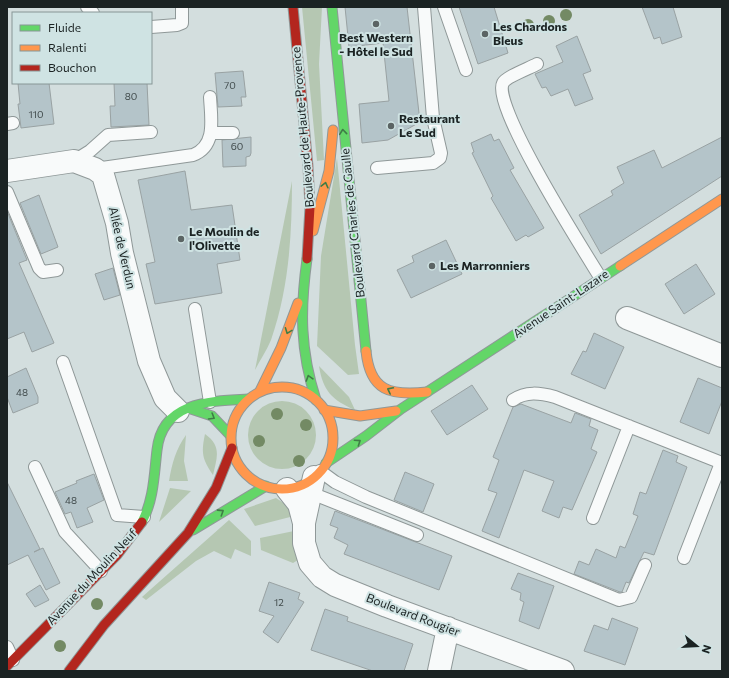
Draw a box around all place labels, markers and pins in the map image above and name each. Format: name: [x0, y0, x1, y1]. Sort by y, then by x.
marker: Best Western - Hôtel le Sud: [371, 19, 381, 29]
place label: Les Chardons Bleus: [493, 19, 568, 47]
marker: Les Chardons Bleus: [480, 29, 490, 39]
place label: Best Western - Hôtel le Sud: [339, 30, 413, 58]
place label: Restaurant Le Sud: [399, 111, 460, 139]
marker: Restaurant Le Sud: [386, 121, 396, 131]
place label: Le Moulin de l'Olivette: [189, 224, 259, 252]
marker: Le Moulin de l'Olivette: [176, 234, 186, 244]
place label: Les Marronniers: [440, 258, 530, 272]
marker: Les Marronniers: [427, 261, 437, 271]

